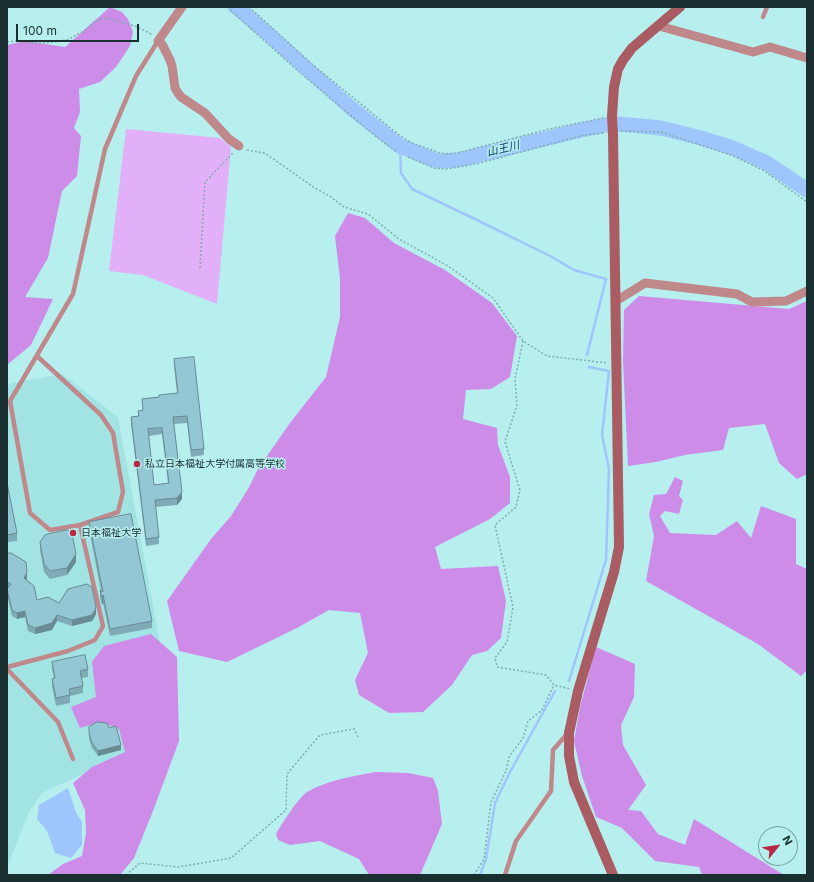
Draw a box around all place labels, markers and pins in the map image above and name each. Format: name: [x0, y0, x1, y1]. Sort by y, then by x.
place label: 私立日本福祉大学付属高等学校: [145, 458, 285, 470]
marker: 私立日本福祉大学付属高等学校: [132, 459, 142, 469]
place label: 日本福祉大学: [81, 527, 141, 539]
marker: 日本福祉大学: [68, 528, 78, 538]

